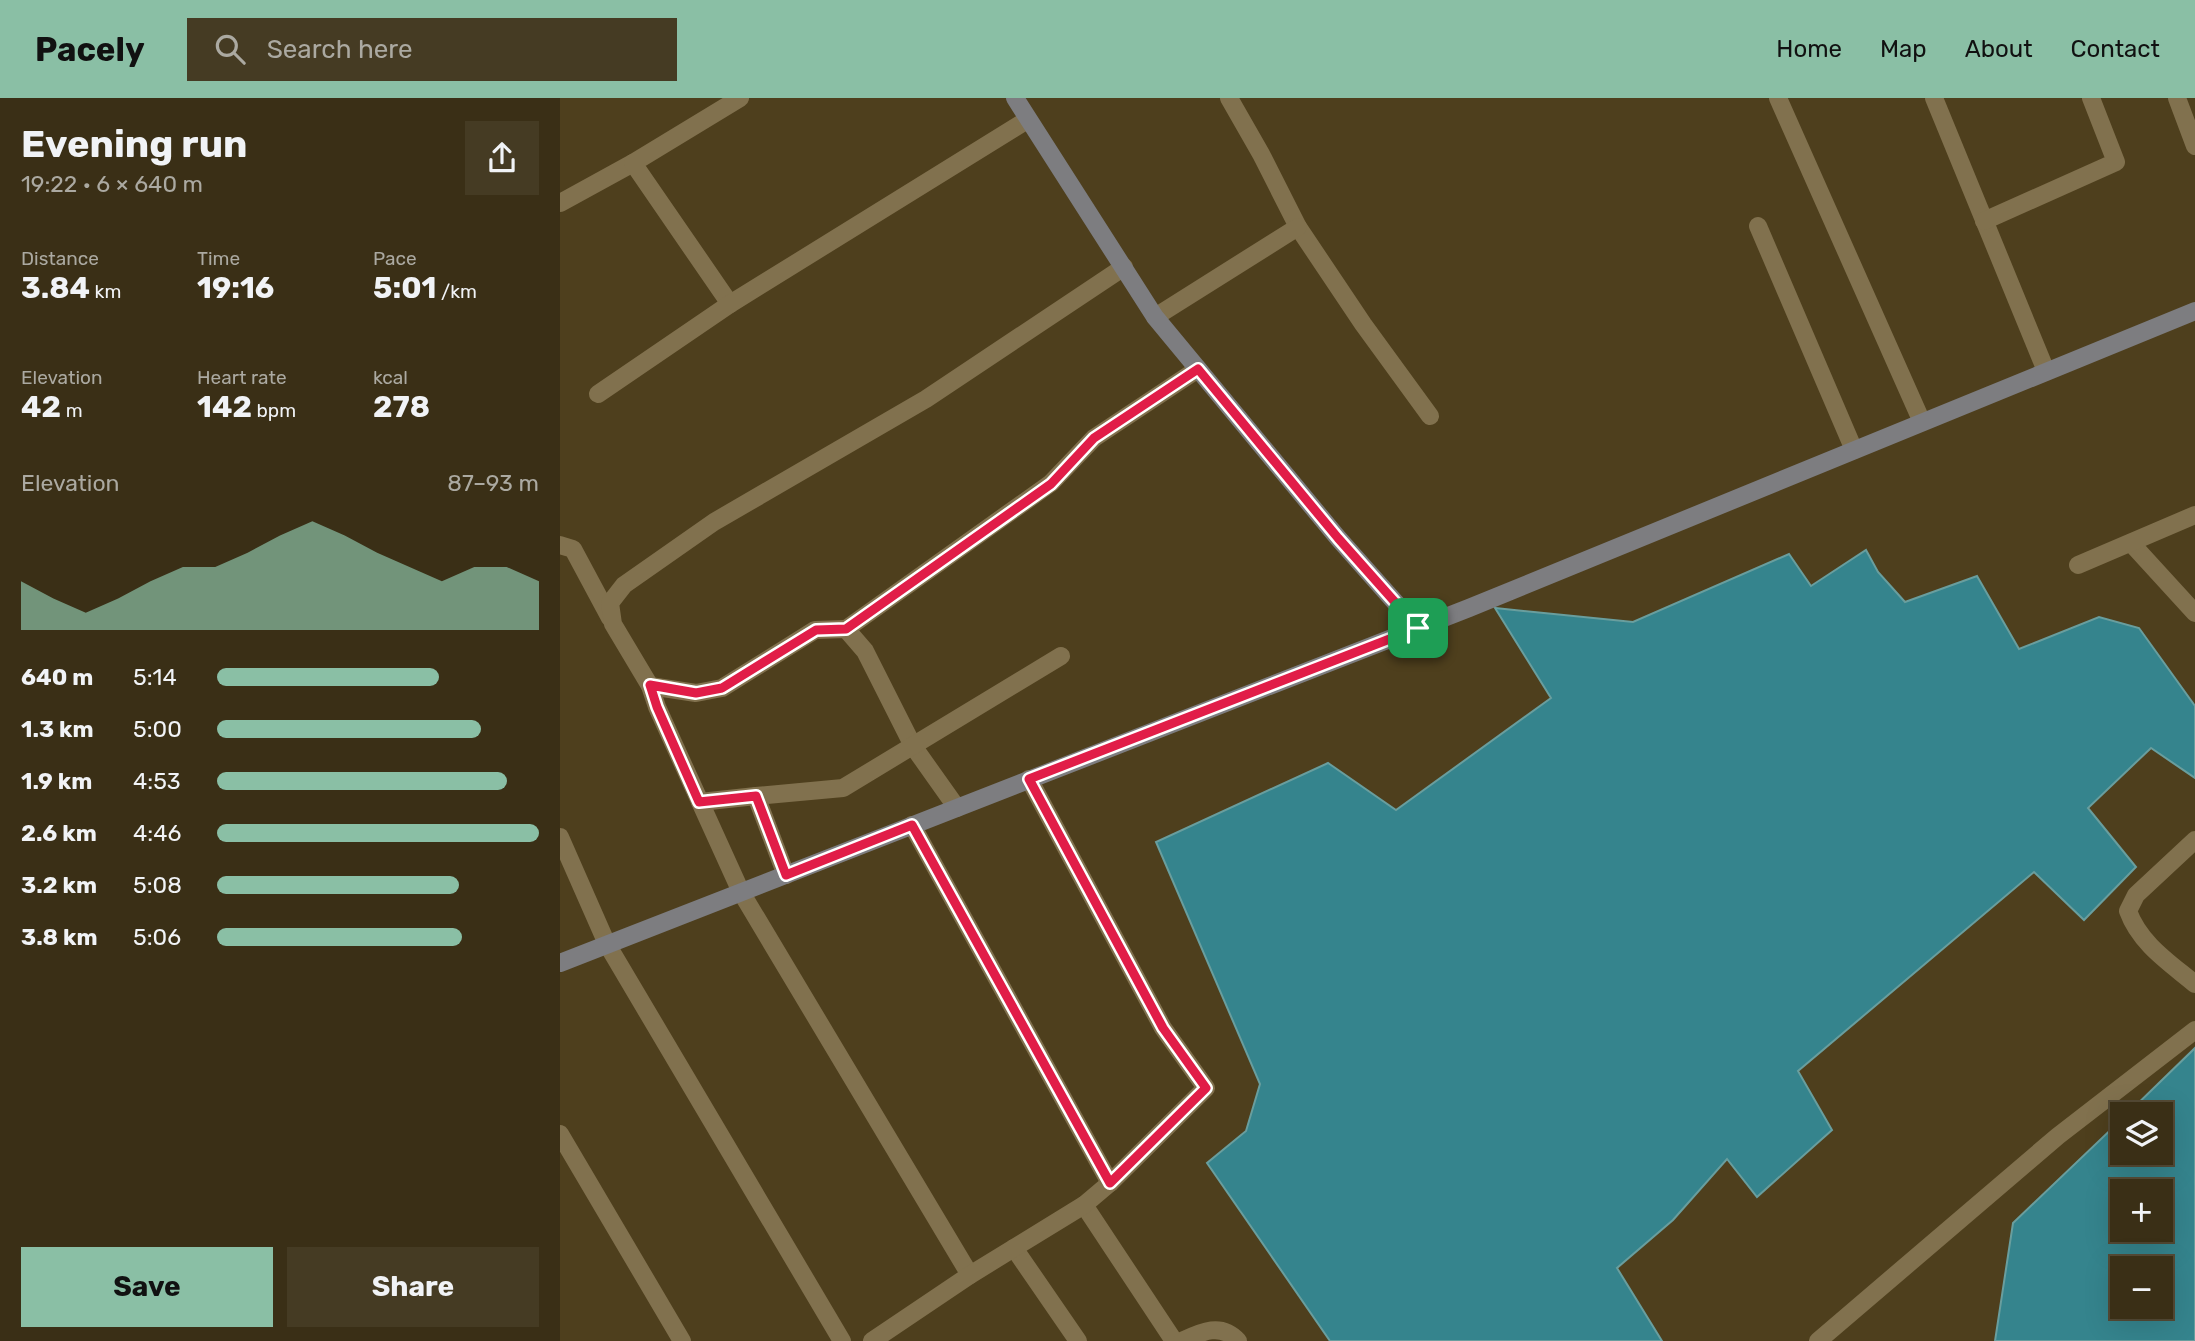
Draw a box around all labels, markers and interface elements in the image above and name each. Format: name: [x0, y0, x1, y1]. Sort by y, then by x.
search box: [187, 18, 677, 81]
text: Pacely: [35, 30, 145, 69]
icon: search: [211, 30, 249, 68]
text: Search here: [267, 34, 412, 65]
text: Home: [1776, 35, 1842, 63]
text: Map: [1880, 35, 1927, 63]
text: About: [1965, 35, 2033, 63]
text: Contact: [2071, 35, 2160, 63]
text: Evening run: [21, 121, 247, 167]
button: share: [465, 121, 539, 195]
text: 19:22 · 6 × 640 m: [21, 170, 203, 198]
text: Distance: [21, 247, 99, 270]
text: Time: [197, 247, 240, 270]
text: Pace: [373, 247, 417, 270]
text: 3.84: [21, 270, 90, 306]
text: 19:16: [197, 270, 274, 306]
text: 5:01: [373, 270, 436, 306]
text: km: [90, 280, 121, 303]
text: /km: [436, 280, 477, 303]
text: Elevation: [21, 366, 102, 389]
text: Heart rate: [197, 366, 287, 389]
text: kcal: [373, 366, 408, 389]
text: 42: [21, 389, 61, 425]
text: 142: [197, 389, 252, 425]
text: 278: [373, 389, 430, 425]
text: m: [61, 399, 83, 422]
text: bpm: [252, 399, 296, 422]
text: Elevation: [21, 469, 120, 497]
text: 87–93 m: [447, 469, 539, 497]
pin: [1388, 598, 1448, 658]
icon: arrive: [1399, 609, 1437, 647]
text: 640 m: [21, 663, 93, 691]
text: 5:14: [133, 663, 177, 691]
text: 1.3 km: [21, 715, 94, 743]
text: 5:00: [133, 715, 182, 743]
text: 1.9 km: [21, 767, 92, 795]
text: 4:53: [133, 767, 181, 795]
text: 2.6 km: [21, 819, 97, 847]
text: 4:46: [133, 819, 181, 847]
text: 3.2 km: [21, 871, 97, 899]
text: 5:08: [133, 871, 182, 899]
text: 3.8 km: [21, 923, 98, 951]
text: 5:06: [133, 923, 181, 951]
map controls: [2110, 1102, 2173, 1319]
button: layers: [2110, 1102, 2173, 1165]
button: +: [2110, 1179, 2173, 1242]
button: Save: [21, 1247, 273, 1327]
button: Share: [287, 1247, 539, 1327]
button: −: [2110, 1256, 2173, 1319]

